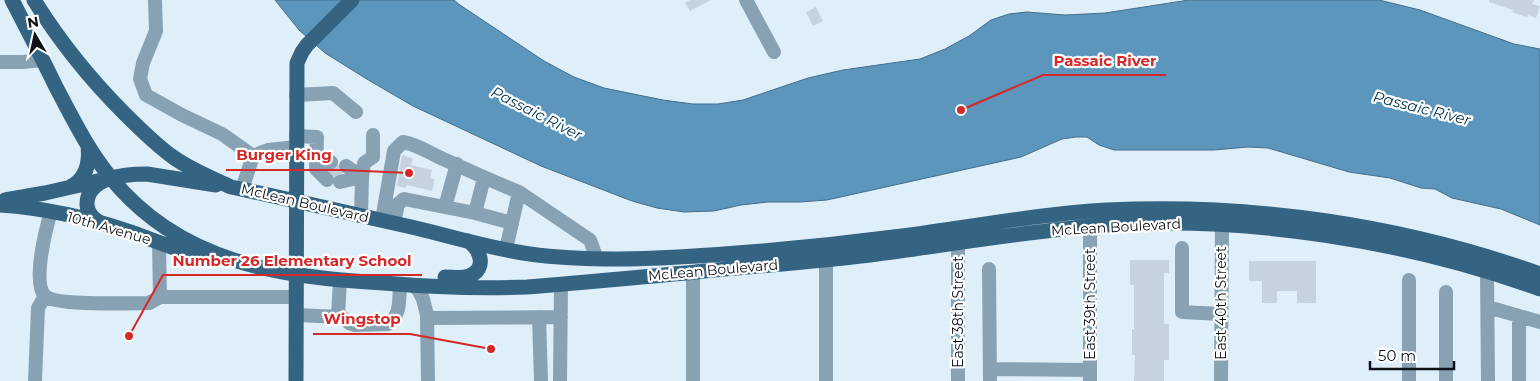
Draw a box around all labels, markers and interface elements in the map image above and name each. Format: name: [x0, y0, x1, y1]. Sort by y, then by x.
north arrow: [10, 10, 60, 60]
text: N: [26, 12, 40, 32]
callout: Passaic River: [1043, 45, 1166, 75]
text: Passaic River: [1053, 51, 1157, 70]
water label: Passaic River: [488, 82, 587, 145]
water label: Passaic River: [1371, 87, 1474, 130]
callout: Burger King: [226, 140, 342, 170]
text: Burger King: [236, 145, 332, 164]
street label: McLean Boulevard: [239, 180, 371, 226]
street label: 10th Avenue: [65, 207, 153, 249]
street label: McLean Boulevard: [1050, 215, 1182, 239]
callout: Number 26 Elementary School: [163, 245, 422, 275]
street label: East 40th Street: [1212, 246, 1230, 360]
street label: East 39th Street: [1081, 248, 1099, 360]
text: Number 26 Elementary School: [172, 251, 412, 270]
street label: McLean Boulevard: [647, 255, 779, 285]
street label: East 38th Street: [949, 256, 967, 368]
callout: Wingstop: [313, 304, 410, 334]
text: Wingstop: [323, 309, 401, 328]
scale bar: [1370, 338, 1454, 370]
text: 50 m: [1378, 346, 1416, 365]

